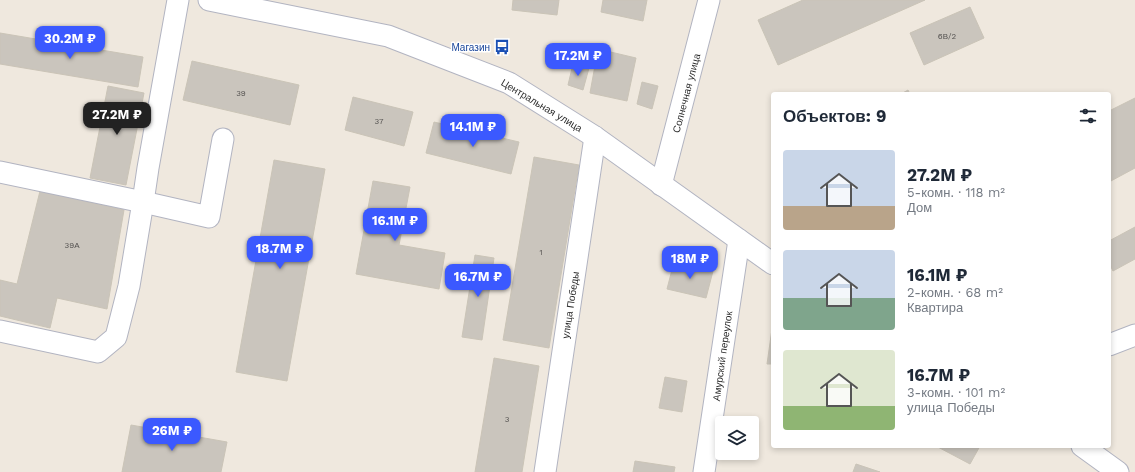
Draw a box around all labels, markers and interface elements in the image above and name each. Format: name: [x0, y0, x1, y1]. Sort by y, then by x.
pin: 30.2M ₽: [33, 26, 107, 60]
text: 30.2M ₽: [44, 31, 96, 46]
house number: 6В/2: [938, 32, 957, 41]
bus stop icon: Магазин: [493, 38, 511, 56]
place label: Магазин: [451, 42, 490, 53]
pin: 17.2M ₽: [541, 43, 615, 77]
text: 17.2M ₽: [554, 48, 602, 63]
street label: Солнечная улица: [671, 52, 702, 134]
street label: Центральная улица: [499, 77, 585, 134]
house number: 39: [236, 89, 246, 98]
pin: 27.2M ₽: [80, 102, 154, 136]
icon: filters: [1077, 105, 1099, 127]
text: Объектов: 9: [783, 106, 886, 126]
text: 27.2M ₽: [92, 107, 142, 122]
pin: 14.1M ₽: [436, 114, 510, 148]
house number: 37: [375, 117, 384, 126]
text: 14.1M ₽: [450, 119, 496, 134]
text: 27.2M ₽: [907, 165, 972, 185]
icon: home: [815, 166, 863, 214]
text: 5-комн. · 118 m²: [907, 185, 1005, 200]
text: Дом: [907, 200, 932, 215]
pin: 16.1M ₽: [358, 208, 432, 242]
text: 16.1M ₽: [372, 213, 418, 228]
pin: 18.7M ₽: [243, 236, 317, 270]
house number: 39А: [65, 241, 80, 250]
text: 18.7M ₽: [256, 241, 304, 256]
pin: 18M ₽: [662, 246, 718, 280]
house number: 1: [539, 248, 543, 257]
text: 18M ₽: [671, 251, 709, 266]
pin: 16.7M ₽: [441, 264, 515, 298]
text: 16.1M ₽: [907, 265, 967, 285]
icon: home: [815, 266, 863, 314]
text: 16.7M ₽: [454, 269, 502, 284]
street label: улица Победы: [560, 271, 581, 339]
text: 2-комн. · 68 m²: [907, 285, 1003, 300]
text: Квартира: [907, 300, 963, 315]
street label: Амурский переулок: [711, 310, 734, 402]
text: 16.7M ₽: [907, 365, 970, 385]
icon: home: [815, 366, 863, 414]
text: 3-комн. · 101 m²: [907, 385, 1005, 400]
text: улица Победы: [907, 400, 995, 415]
house number: 3: [505, 415, 510, 424]
map controls: [715, 416, 759, 460]
button: layers: [715, 416, 759, 460]
pin: 26M ₽: [144, 418, 200, 452]
text: 26M ₽: [152, 423, 192, 438]

